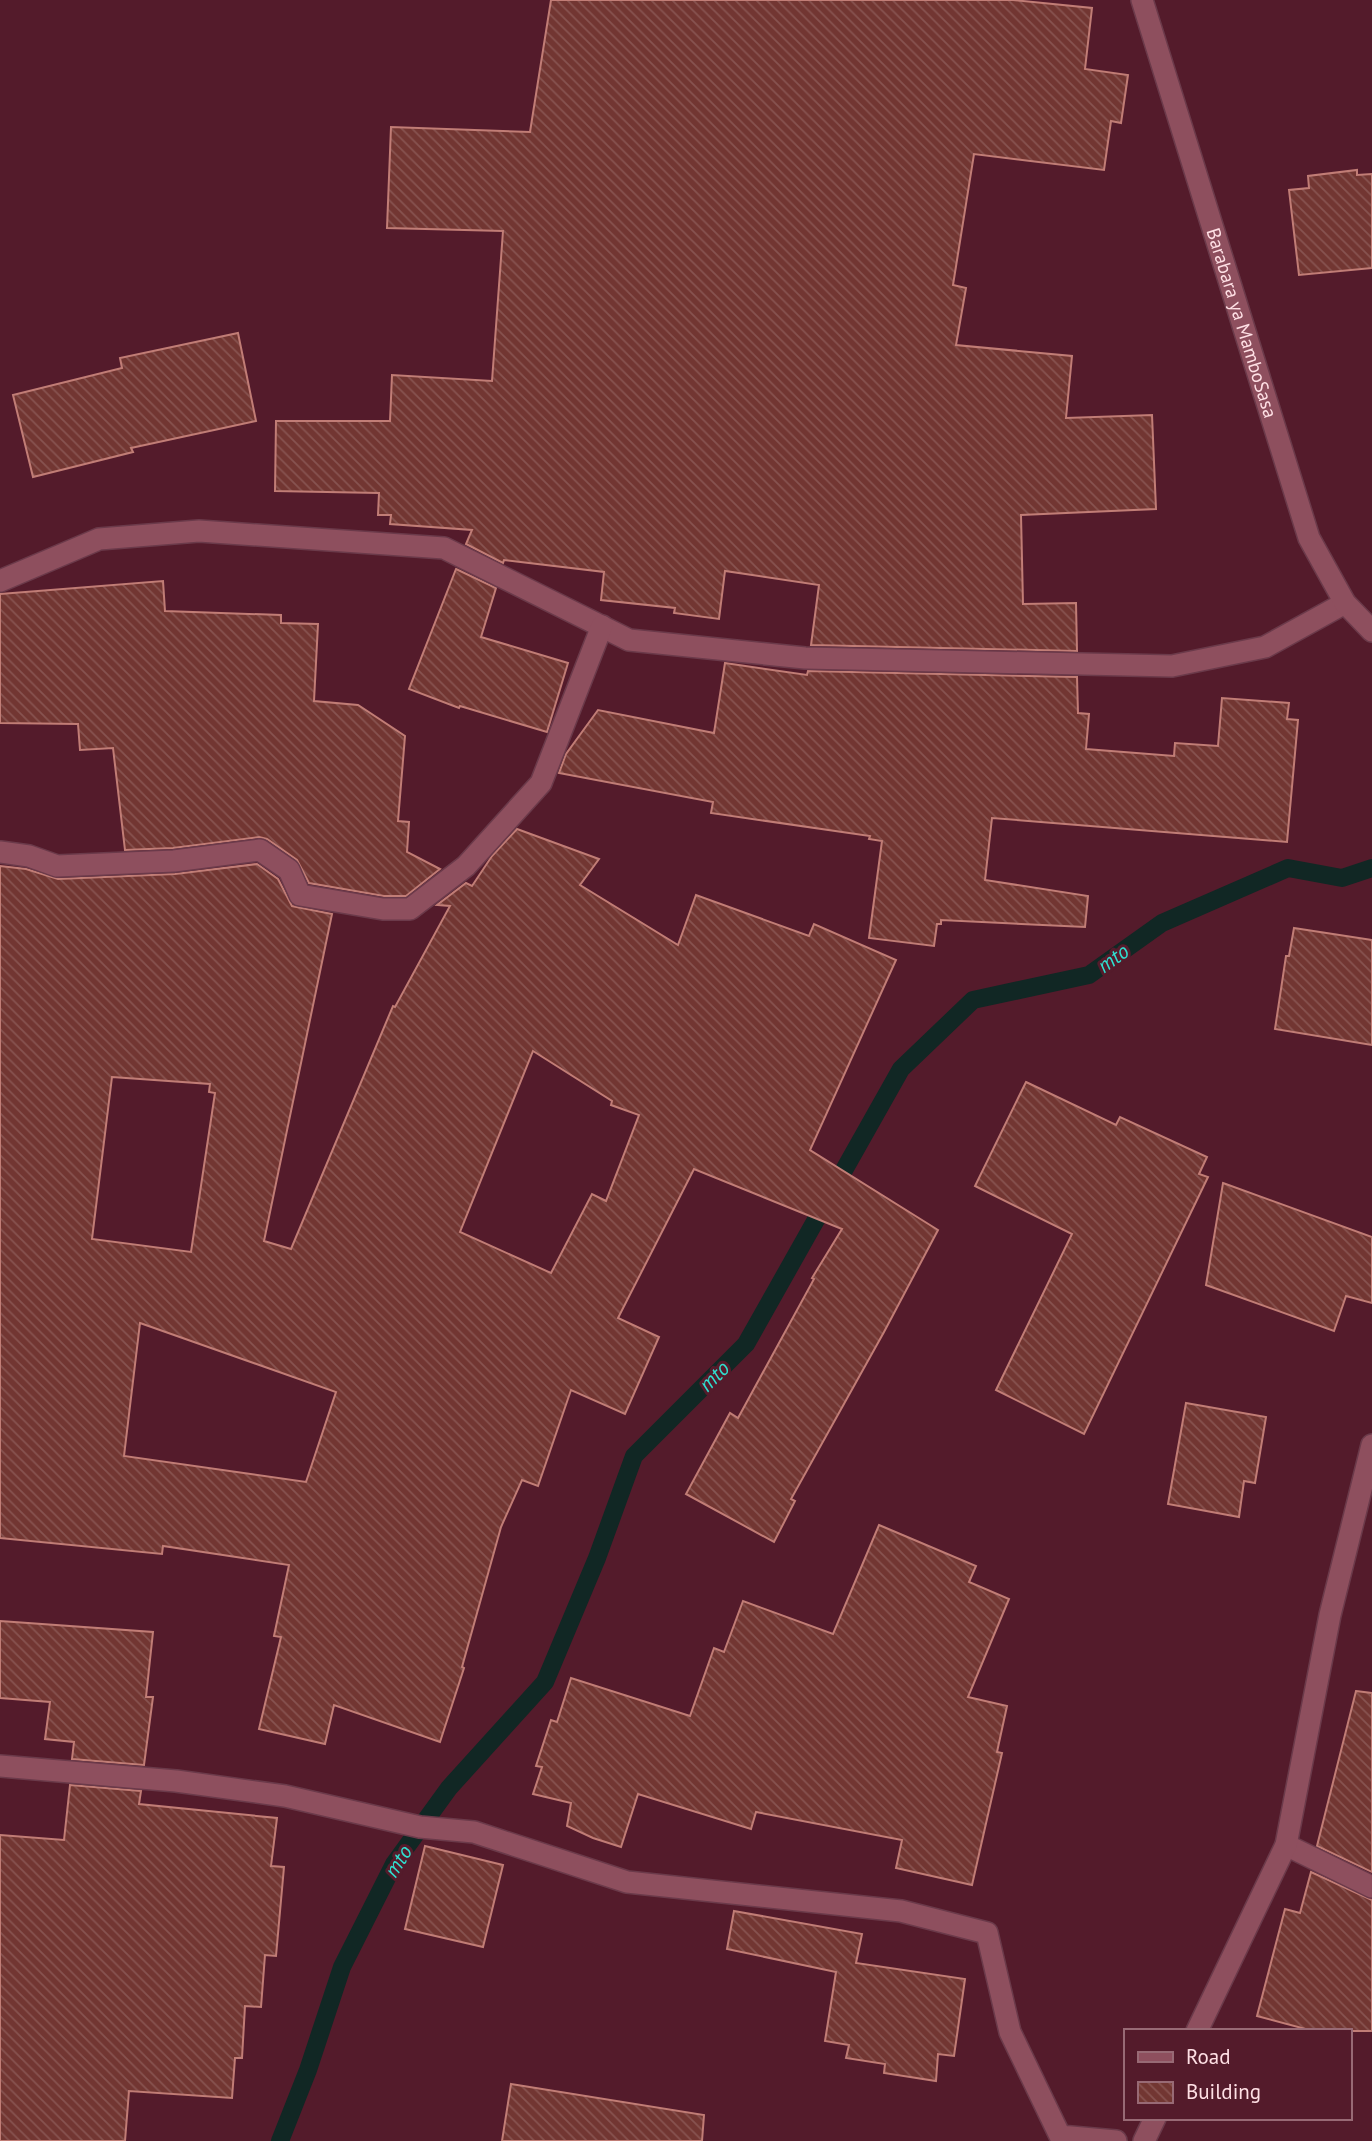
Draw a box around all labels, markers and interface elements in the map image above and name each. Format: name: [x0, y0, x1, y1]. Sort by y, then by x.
street label: Barabara ya MamboSasa: [1201, 225, 1283, 421]
water label: mto: [1092, 937, 1134, 979]
water label: mto: [693, 1355, 735, 1397]
water label: mto: [378, 1840, 418, 1882]
legend: [1124, 2029, 1351, 2120]
text: Road: [1186, 2043, 1230, 2070]
text: Building: [1186, 2078, 1261, 2105]

